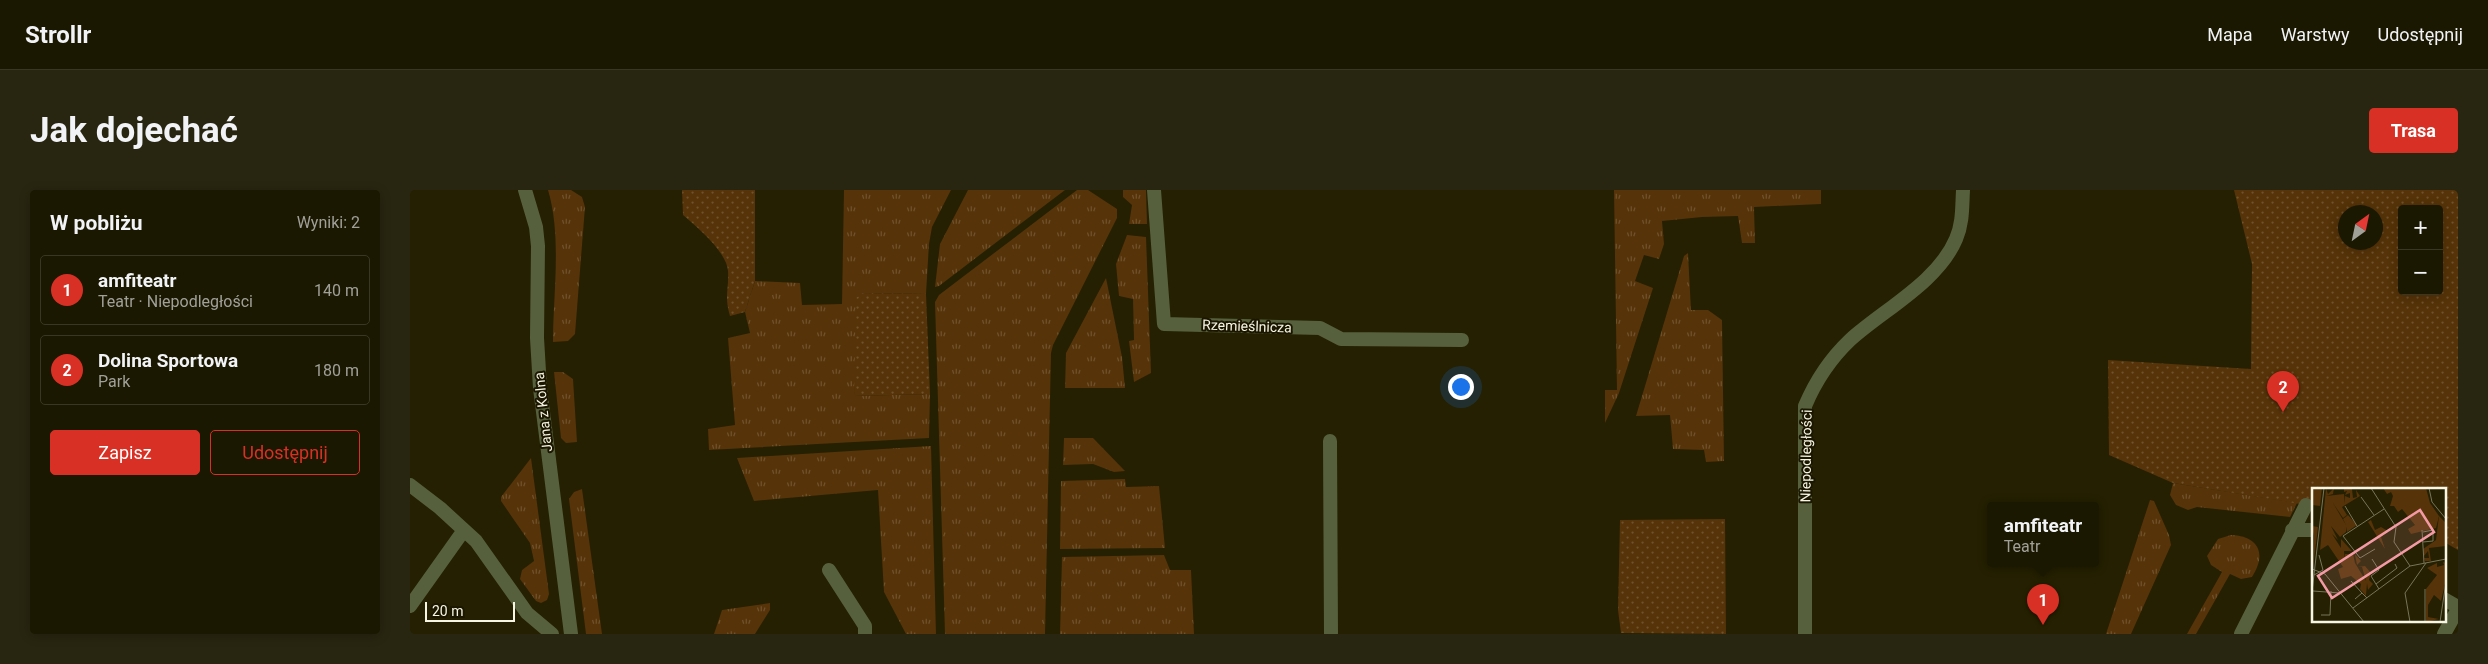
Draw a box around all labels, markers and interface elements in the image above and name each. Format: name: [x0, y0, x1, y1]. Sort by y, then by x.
text: Strollr: [25, 21, 91, 49]
text: Mapa: [2207, 24, 2253, 45]
text: Warstwy: [2281, 24, 2349, 45]
text: Udostępnij: [2377, 24, 2463, 45]
button: Trasa: [2369, 108, 2458, 153]
text: Jak dojechać: [30, 110, 238, 151]
north arrow: [2338, 205, 2383, 250]
map controls: [2398, 205, 2443, 295]
button: +: [2398, 205, 2443, 250]
text: W pobliżu: [50, 211, 143, 235]
text: Wyniki: 2: [297, 213, 360, 232]
button: −: [2398, 250, 2443, 295]
text: amfiteatr: [98, 269, 176, 292]
text: 1: [62, 281, 72, 300]
text: 140 m: [314, 281, 359, 300]
text: Teatr · Niepodległości: [98, 292, 253, 311]
street label: Rzemieślnicza: [1202, 316, 1292, 336]
text: Dolina Sportowa: [98, 349, 238, 372]
text: 2: [62, 361, 72, 380]
text: 180 m: [314, 361, 359, 380]
street label: Jana z Kolna: [531, 371, 555, 453]
pin: 2: [2267, 371, 2299, 412]
text: Park: [98, 372, 130, 391]
your location: [1448, 374, 1474, 400]
street label: Niepodległości: [1797, 409, 1815, 503]
button: Zapisz: [50, 430, 200, 475]
button: Udostępnij: [210, 430, 360, 475]
inset map: [2312, 488, 2446, 622]
popup: [1987, 502, 2099, 567]
text: amfiteatr: [2004, 514, 2082, 537]
text: Teatr: [2004, 537, 2040, 556]
pin: 1: [2027, 584, 2059, 625]
scale bar: [425, 599, 515, 622]
text: 20 m: [432, 603, 464, 619]

